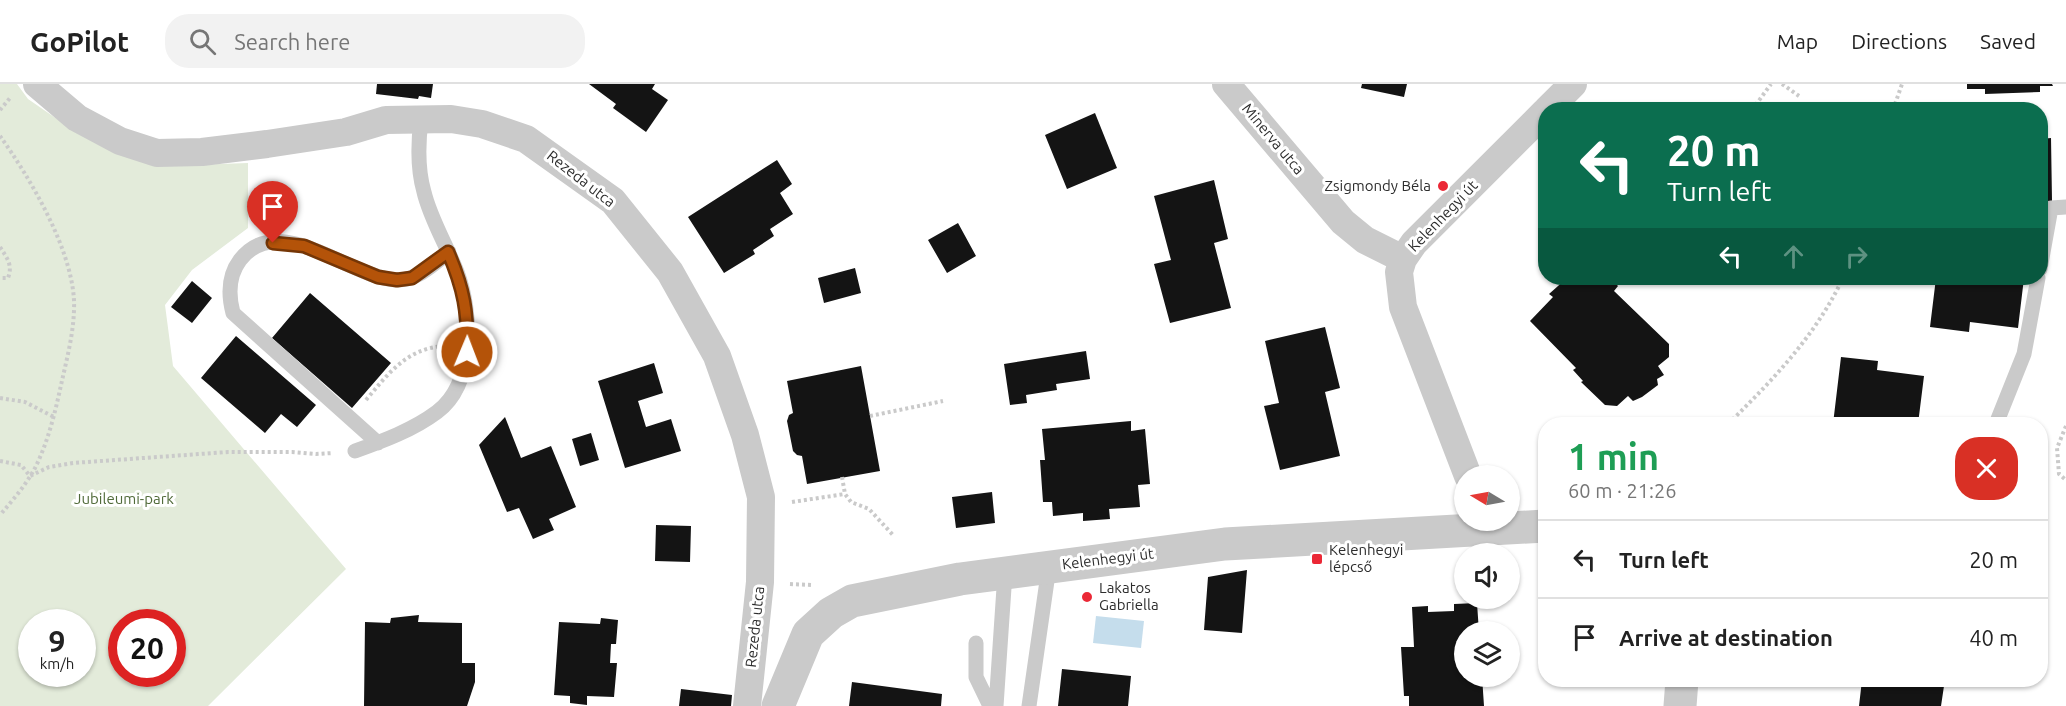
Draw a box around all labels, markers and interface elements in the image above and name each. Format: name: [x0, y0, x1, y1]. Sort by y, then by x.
search box: [165, 14, 585, 68]
icon: search: [186, 25, 219, 58]
text: GoPilot: [30, 26, 129, 57]
text: Search here: [234, 29, 350, 54]
text: Map: [1777, 29, 1818, 53]
text: Directions: [1851, 29, 1947, 53]
text: Saved: [1980, 29, 2036, 53]
street label: Minerva utca: [1239, 100, 1308, 177]
icon: left: [1568, 126, 1646, 204]
text: 20 m: [1667, 127, 1761, 174]
street label: Rezeda utca: [544, 147, 619, 210]
text: Turn left: [1667, 176, 1771, 206]
place label: Zsigmondy Béla: [1325, 177, 1431, 194]
street label: Kelenhegyi út: [1404, 177, 1481, 255]
marker: Zsigmondy Béla: [1436, 179, 1450, 193]
pin: [247, 181, 298, 243]
icon: arrive: [256, 190, 289, 223]
icon: left: [1714, 240, 1747, 273]
icon: ahead: [1777, 240, 1810, 273]
icon: right: [1840, 240, 1873, 273]
position arrow: [435, 320, 499, 384]
text: 1 min: [1568, 436, 1659, 477]
button: close: [1955, 437, 2018, 500]
north arrow: [1454, 465, 1520, 531]
map controls: [1454, 465, 1520, 687]
text: 60 m · 21:26: [1568, 479, 1677, 502]
park label: Jubileumi-park: [74, 490, 174, 507]
place label: Kelenhegyi lépcső: [1329, 541, 1403, 575]
button: sound: [1454, 543, 1520, 609]
icon: left: [1568, 543, 1601, 576]
street label: Kelenhegyi út: [1061, 544, 1155, 573]
text: Turn left: [1619, 547, 1709, 572]
text: 20 m: [1969, 547, 2018, 572]
marker: Kelenhegyi lépcső: [1310, 552, 1324, 566]
place label: Lakatos Gabriella: [1099, 579, 1159, 613]
street label: Rezeda utca: [742, 585, 767, 668]
marker: Lakatos Gabriella: [1080, 590, 1094, 604]
speed limit sign: 20: [108, 609, 186, 687]
button: layers: [1454, 621, 1520, 687]
icon: arrive: [1568, 621, 1601, 654]
text: 9: [49, 624, 65, 658]
text: Arrive at destination: [1619, 625, 1833, 650]
text: 40 m: [1969, 625, 2018, 650]
text: km/h: [40, 655, 74, 672]

